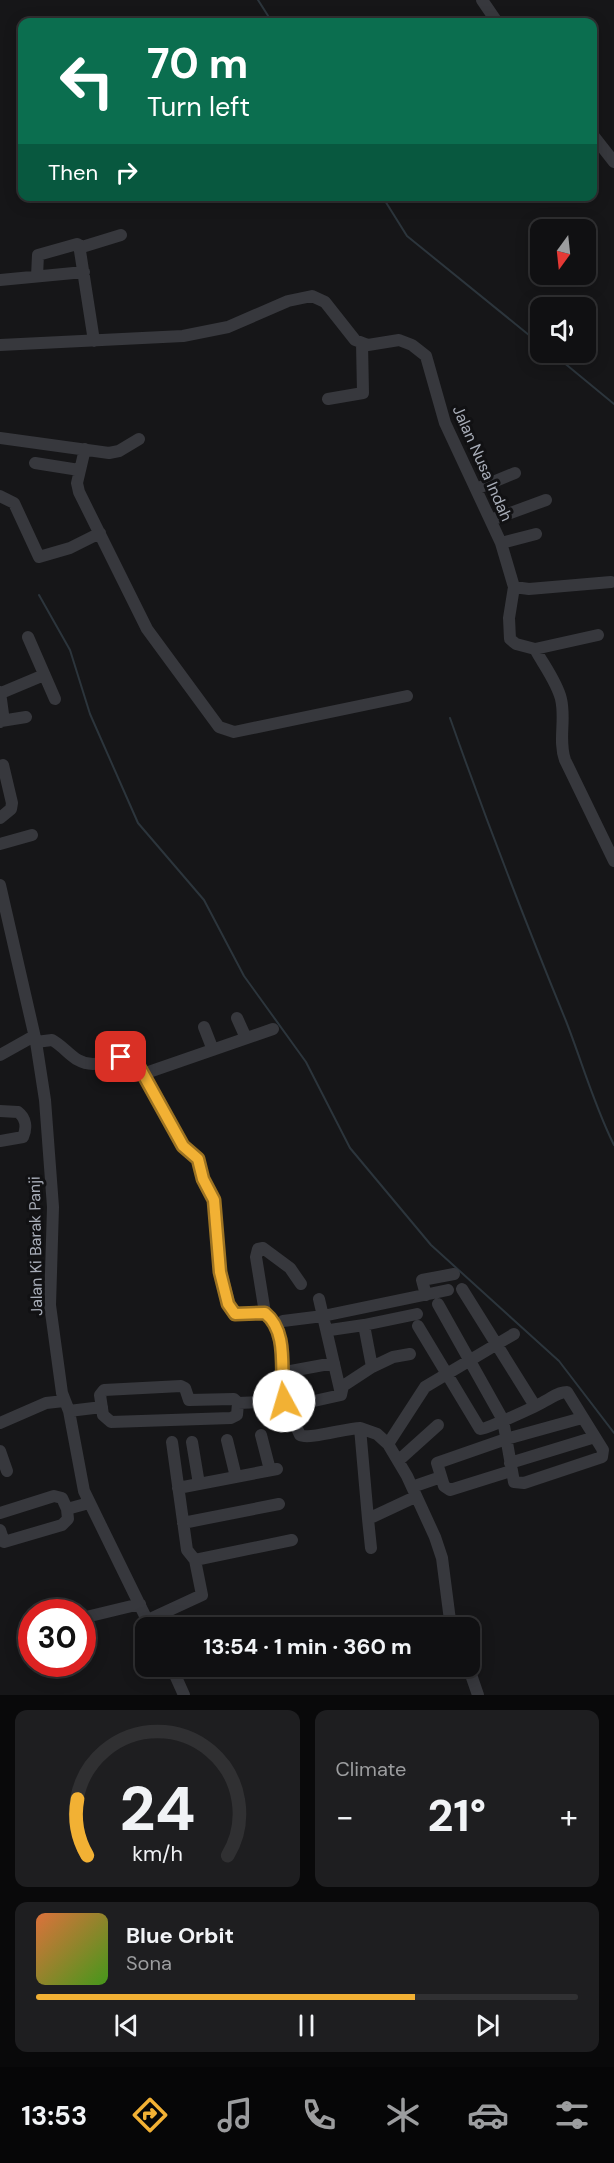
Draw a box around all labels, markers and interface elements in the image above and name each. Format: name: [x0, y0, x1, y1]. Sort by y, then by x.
text: 70 m: [147, 36, 248, 91]
icon: left: [48, 42, 126, 120]
text: Turn left: [147, 89, 250, 124]
icon: right: [110, 156, 143, 189]
text: Then: [48, 158, 98, 187]
north arrow: [530, 219, 596, 285]
map controls: [530, 219, 596, 363]
button: sound: [530, 297, 596, 363]
street label: Jalan Nusa Indah: [448, 402, 517, 524]
pin: [95, 1031, 146, 1082]
icon: arrive: [104, 1040, 137, 1073]
street label: Jalan Ki Barak Panji: [24, 1176, 47, 1316]
position arrow: [252, 1369, 316, 1433]
speed limit sign: 30: [18, 1599, 96, 1677]
text: 13:54 · 1 min · 360 m: [203, 1632, 412, 1661]
text: Climate: [336, 1756, 406, 1782]
text: 24: [119, 1768, 195, 1849]
text: 21°: [427, 1786, 486, 1845]
text: −: [336, 1795, 354, 1838]
text: +: [560, 1795, 578, 1838]
text: km/h: [132, 1840, 183, 1868]
text: Blue Orbit: [126, 1921, 234, 1950]
text: Sona: [126, 1950, 172, 1976]
icon: previous: [110, 2009, 143, 2042]
icon: pause: [290, 2009, 323, 2042]
icon: next: [471, 2009, 504, 2042]
icon: directions: [129, 2094, 171, 2136]
icon: music: [214, 2094, 256, 2136]
icon: phone: [298, 2094, 340, 2136]
icon: climate: [382, 2094, 424, 2136]
icon: car: [467, 2094, 509, 2136]
icon: filters: [551, 2094, 593, 2136]
text: 13:53: [21, 2098, 87, 2133]

